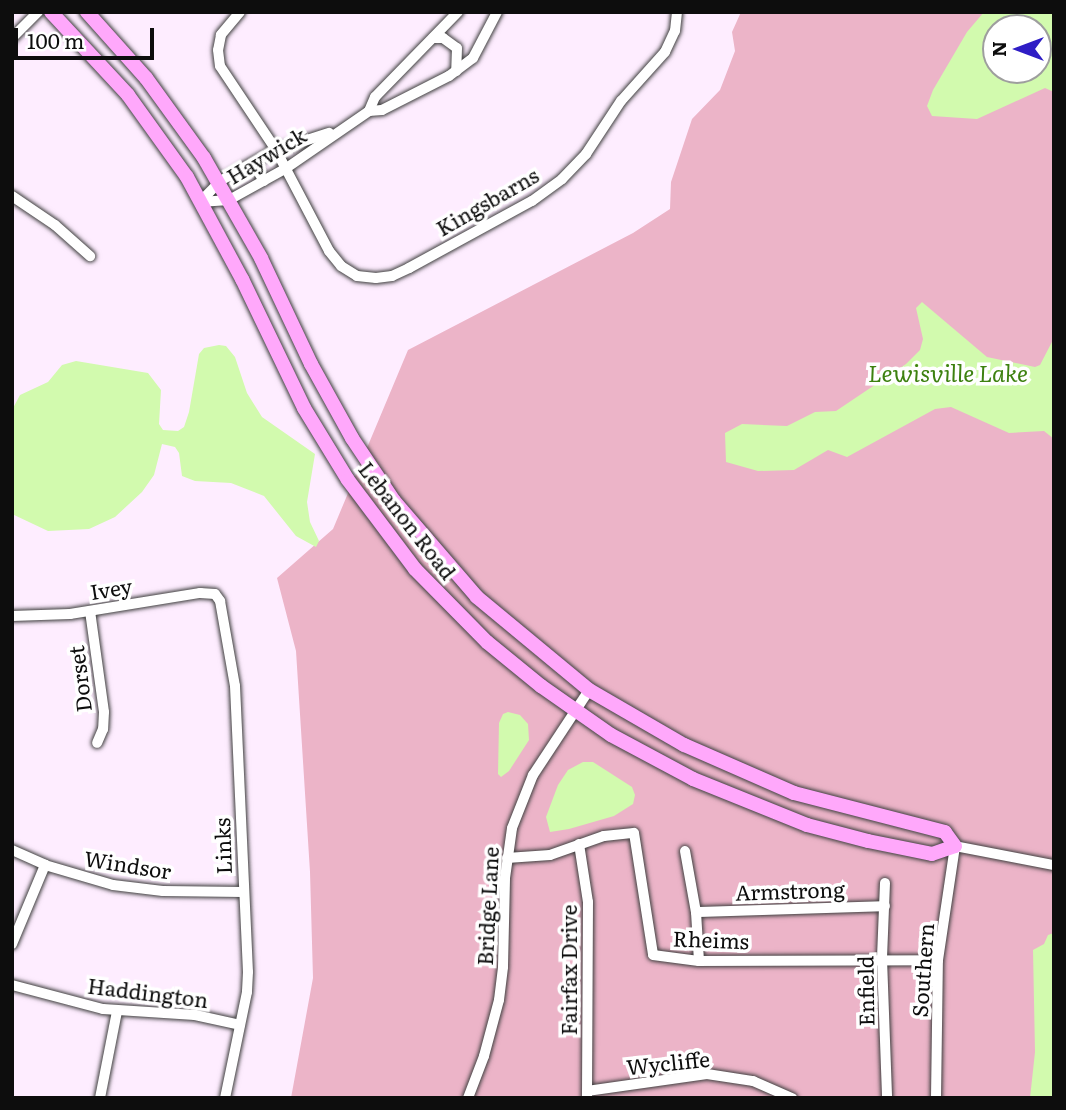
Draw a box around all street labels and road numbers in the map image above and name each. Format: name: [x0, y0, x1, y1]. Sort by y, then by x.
street label: Haywick: [222, 122, 310, 188]
street label: Kingsbarns: [431, 162, 543, 240]
street label: Lebanon Road: [354, 456, 462, 584]
street label: Ivey: [88, 572, 134, 604]
street label: Dorset: [62, 644, 96, 714]
street label: Links: [208, 817, 236, 875]
street label: Windsor: [83, 845, 173, 883]
street label: Bridge Lane: [471, 846, 503, 966]
street label: Armstrong: [735, 875, 845, 905]
street label: Fairfax Drive: [555, 905, 581, 1035]
street label: Southern: [906, 922, 938, 1018]
street label: Rheims: [672, 925, 750, 953]
street label: Enfield: [852, 955, 878, 1027]
street label: Haddington: [86, 972, 210, 1012]
street label: Wycliffe: [625, 1045, 711, 1079]

